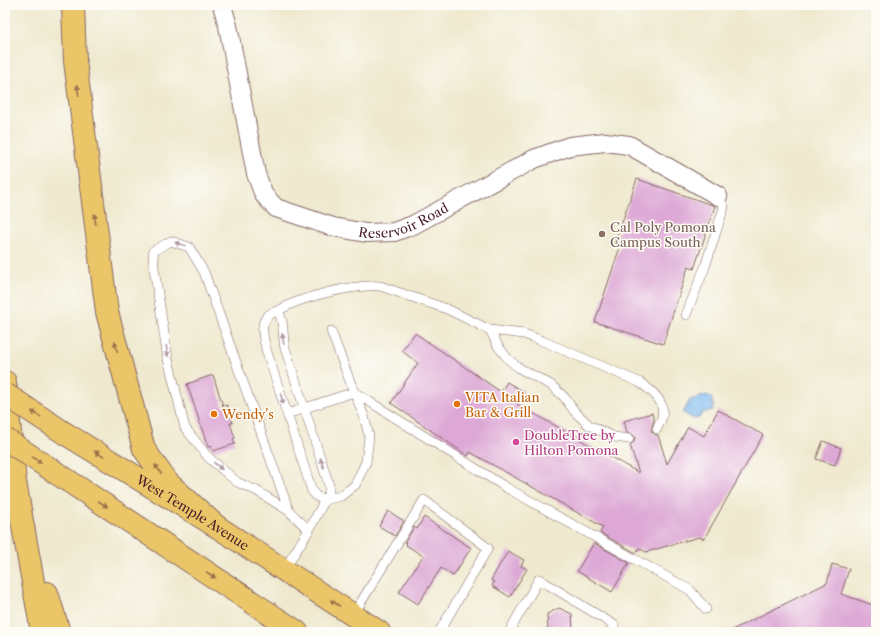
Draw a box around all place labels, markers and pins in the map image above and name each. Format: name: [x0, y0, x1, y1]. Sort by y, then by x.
place label: Cal Poly Pomona Campus South: [610, 219, 716, 250]
marker: Cal Poly Pomona Campus South: [597, 229, 607, 239]
place label: VITA Italian Bar & Grill: [464, 389, 540, 420]
marker: VITA Italian Bar & Grill: [452, 399, 462, 409]
place label: Wendy's: [221, 406, 274, 422]
marker: Wendy's: [209, 409, 219, 419]
place label: DoubleTree by Hilton Pomona: [524, 427, 619, 458]
marker: DoubleTree by Hilton Pomona: [511, 437, 521, 447]

